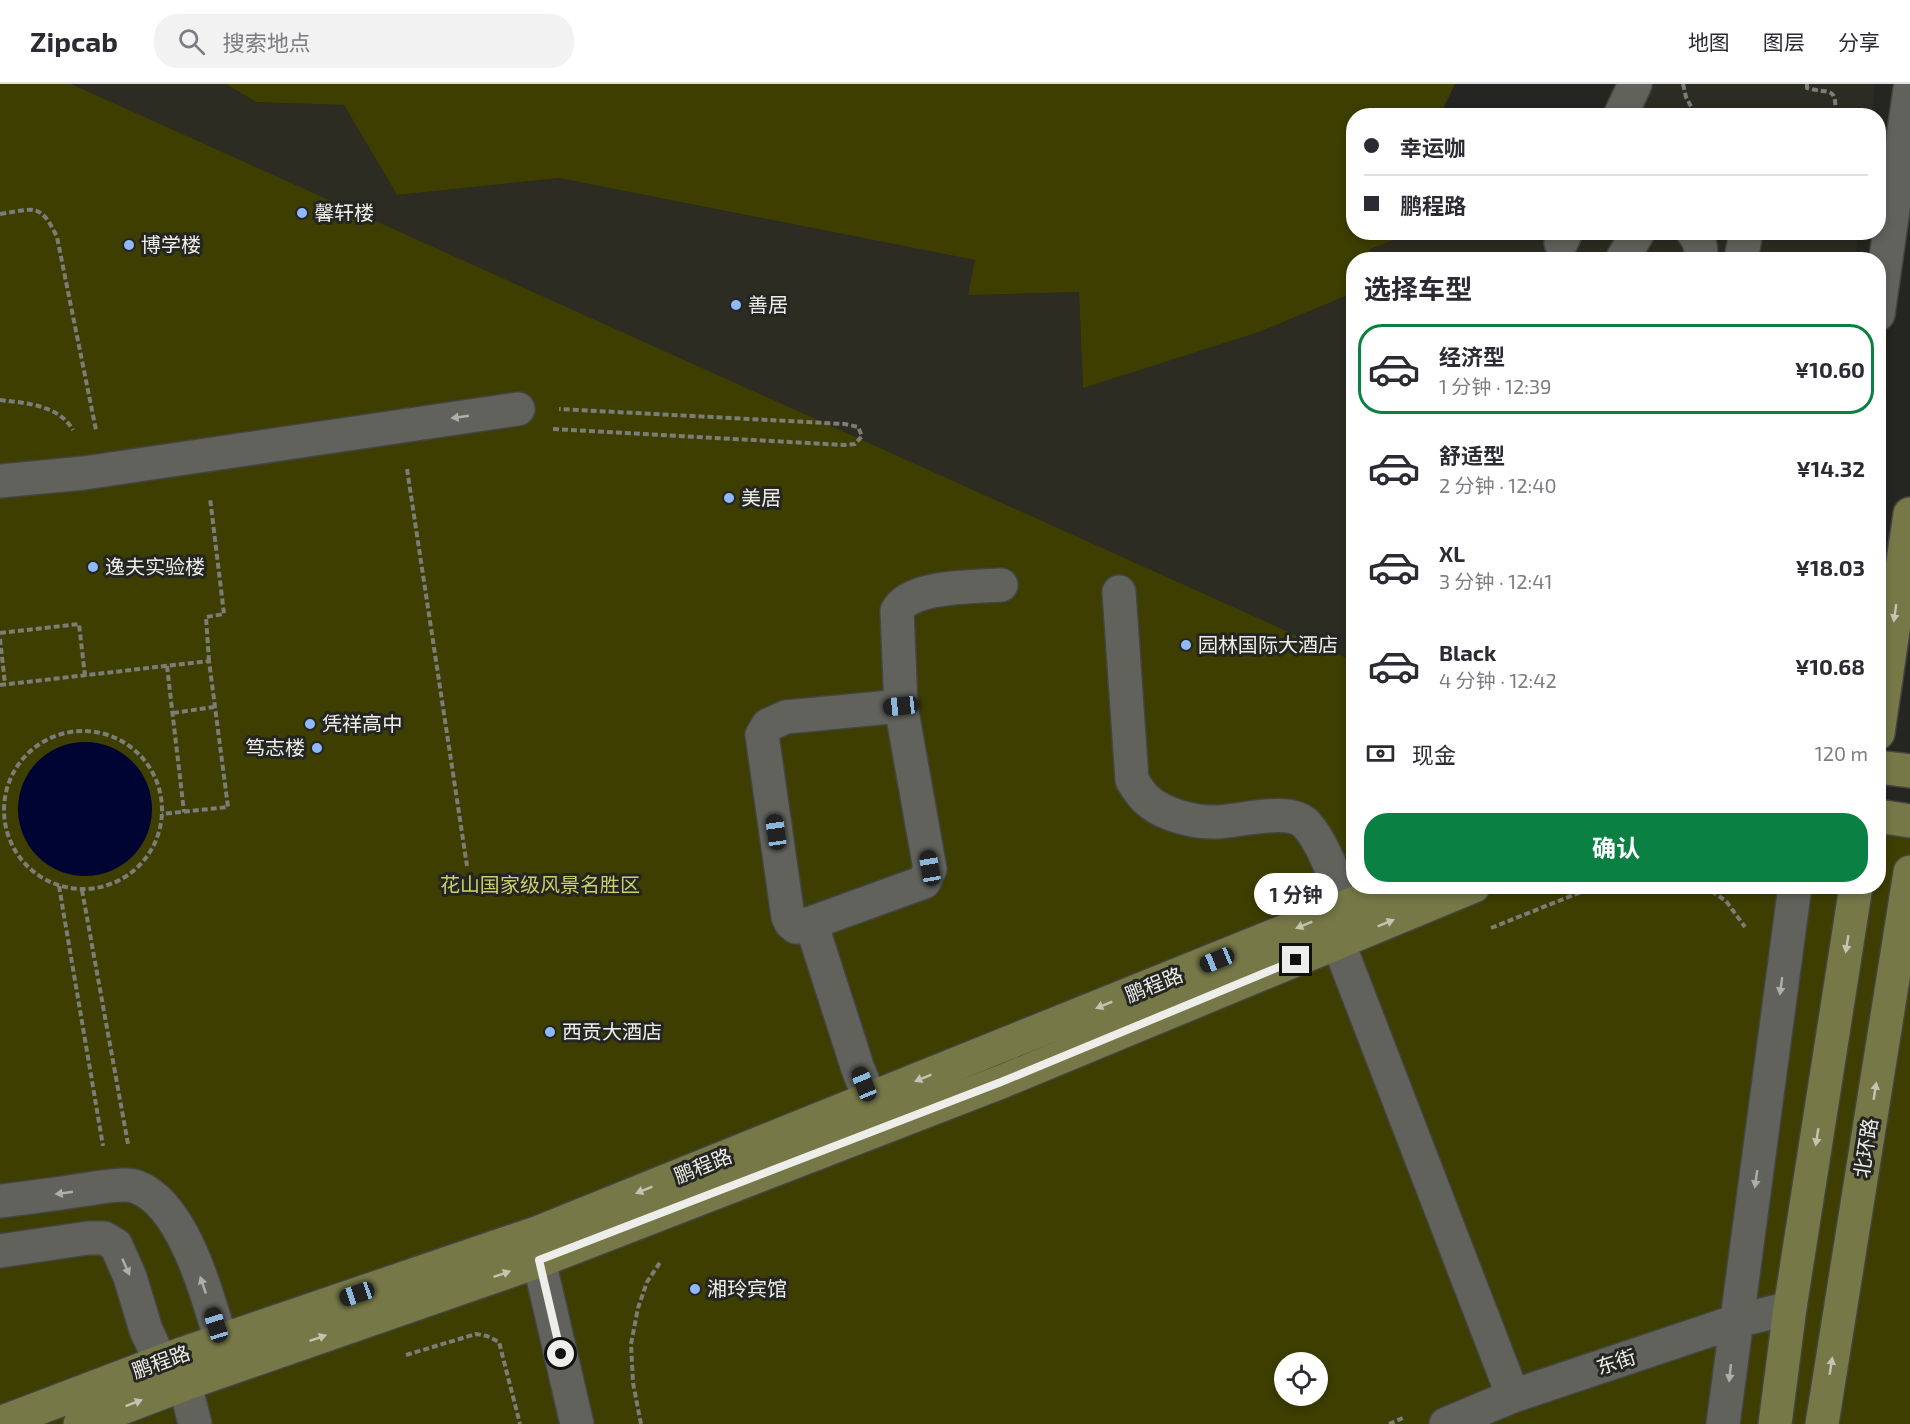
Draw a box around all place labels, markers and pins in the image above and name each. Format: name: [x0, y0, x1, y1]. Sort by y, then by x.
place label: 馨轩楼: [314, 200, 374, 224]
marker: 馨轩楼: [295, 206, 309, 220]
place label: 博学楼: [141, 232, 201, 256]
marker: 博学楼: [122, 238, 136, 252]
place label: 善居: [748, 292, 788, 316]
marker: 善居: [729, 298, 743, 312]
place label: 美居: [741, 485, 781, 509]
marker: 美居: [722, 491, 736, 505]
place label: 逸夫实验楼: [105, 554, 205, 578]
marker: 逸夫实验楼: [86, 560, 100, 574]
place label: 园林国际大酒店: [1198, 632, 1338, 656]
marker: 园林国际大酒店: [1179, 638, 1193, 652]
place label: 凭祥高中: [322, 711, 402, 735]
marker: 凭祥高中: [303, 717, 317, 731]
place label: 笃志楼: [245, 735, 305, 759]
marker: 笃志楼: [310, 741, 324, 755]
place label: 西贡大酒店: [562, 1019, 662, 1043]
marker: 西贡大酒店: [543, 1025, 557, 1039]
place label: 湘玲宾馆: [707, 1276, 787, 1300]
marker: 湘玲宾馆: [688, 1282, 702, 1296]

